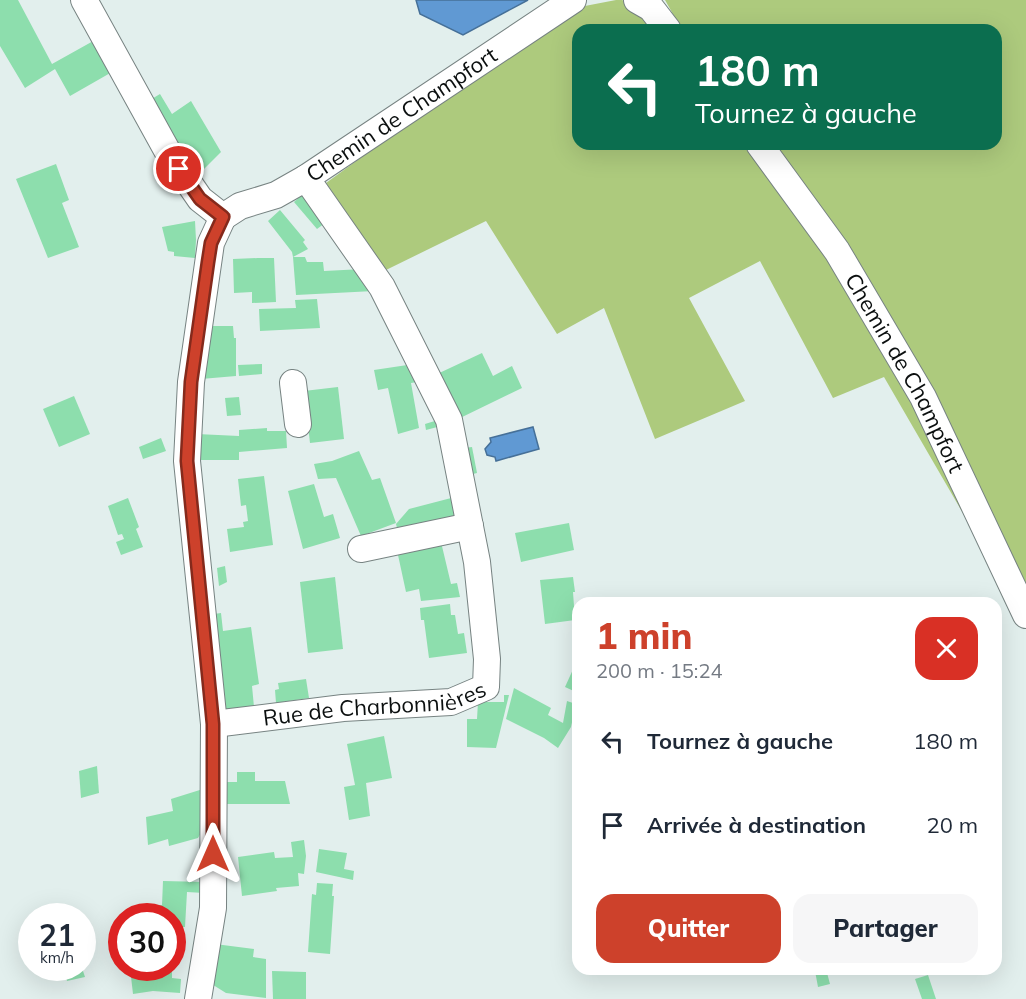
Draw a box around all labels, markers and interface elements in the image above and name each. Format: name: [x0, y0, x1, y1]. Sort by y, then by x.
street label: Chemin de Champfort: [301, 41, 502, 188]
text: 180 m: [695, 44, 820, 97]
icon: left: [596, 48, 674, 126]
text: Tournez à gauche: [695, 96, 917, 130]
pin: [153, 143, 204, 194]
icon: arrive: [162, 152, 195, 185]
street label: Chemin de Champfort: [839, 268, 971, 477]
text: 1 min: [596, 613, 692, 658]
button: close: [915, 617, 978, 680]
text: 200 m · 15:24: [596, 658, 722, 683]
street label: Rue de Charbonnières: [261, 675, 490, 732]
icon: left: [596, 725, 629, 758]
text: Tournez à gauche: [647, 727, 833, 755]
text: 180 m: [913, 727, 978, 755]
icon: arrive: [596, 809, 629, 842]
text: Arrivée à destination: [647, 811, 866, 839]
text: 20 m: [927, 811, 978, 839]
position arrow: [181, 822, 245, 886]
button: Quitter: [596, 894, 781, 963]
button: Partager: [793, 894, 978, 963]
speed limit sign: 30: [108, 903, 186, 981]
text: 21: [39, 916, 75, 954]
text: km/h: [40, 948, 74, 967]

